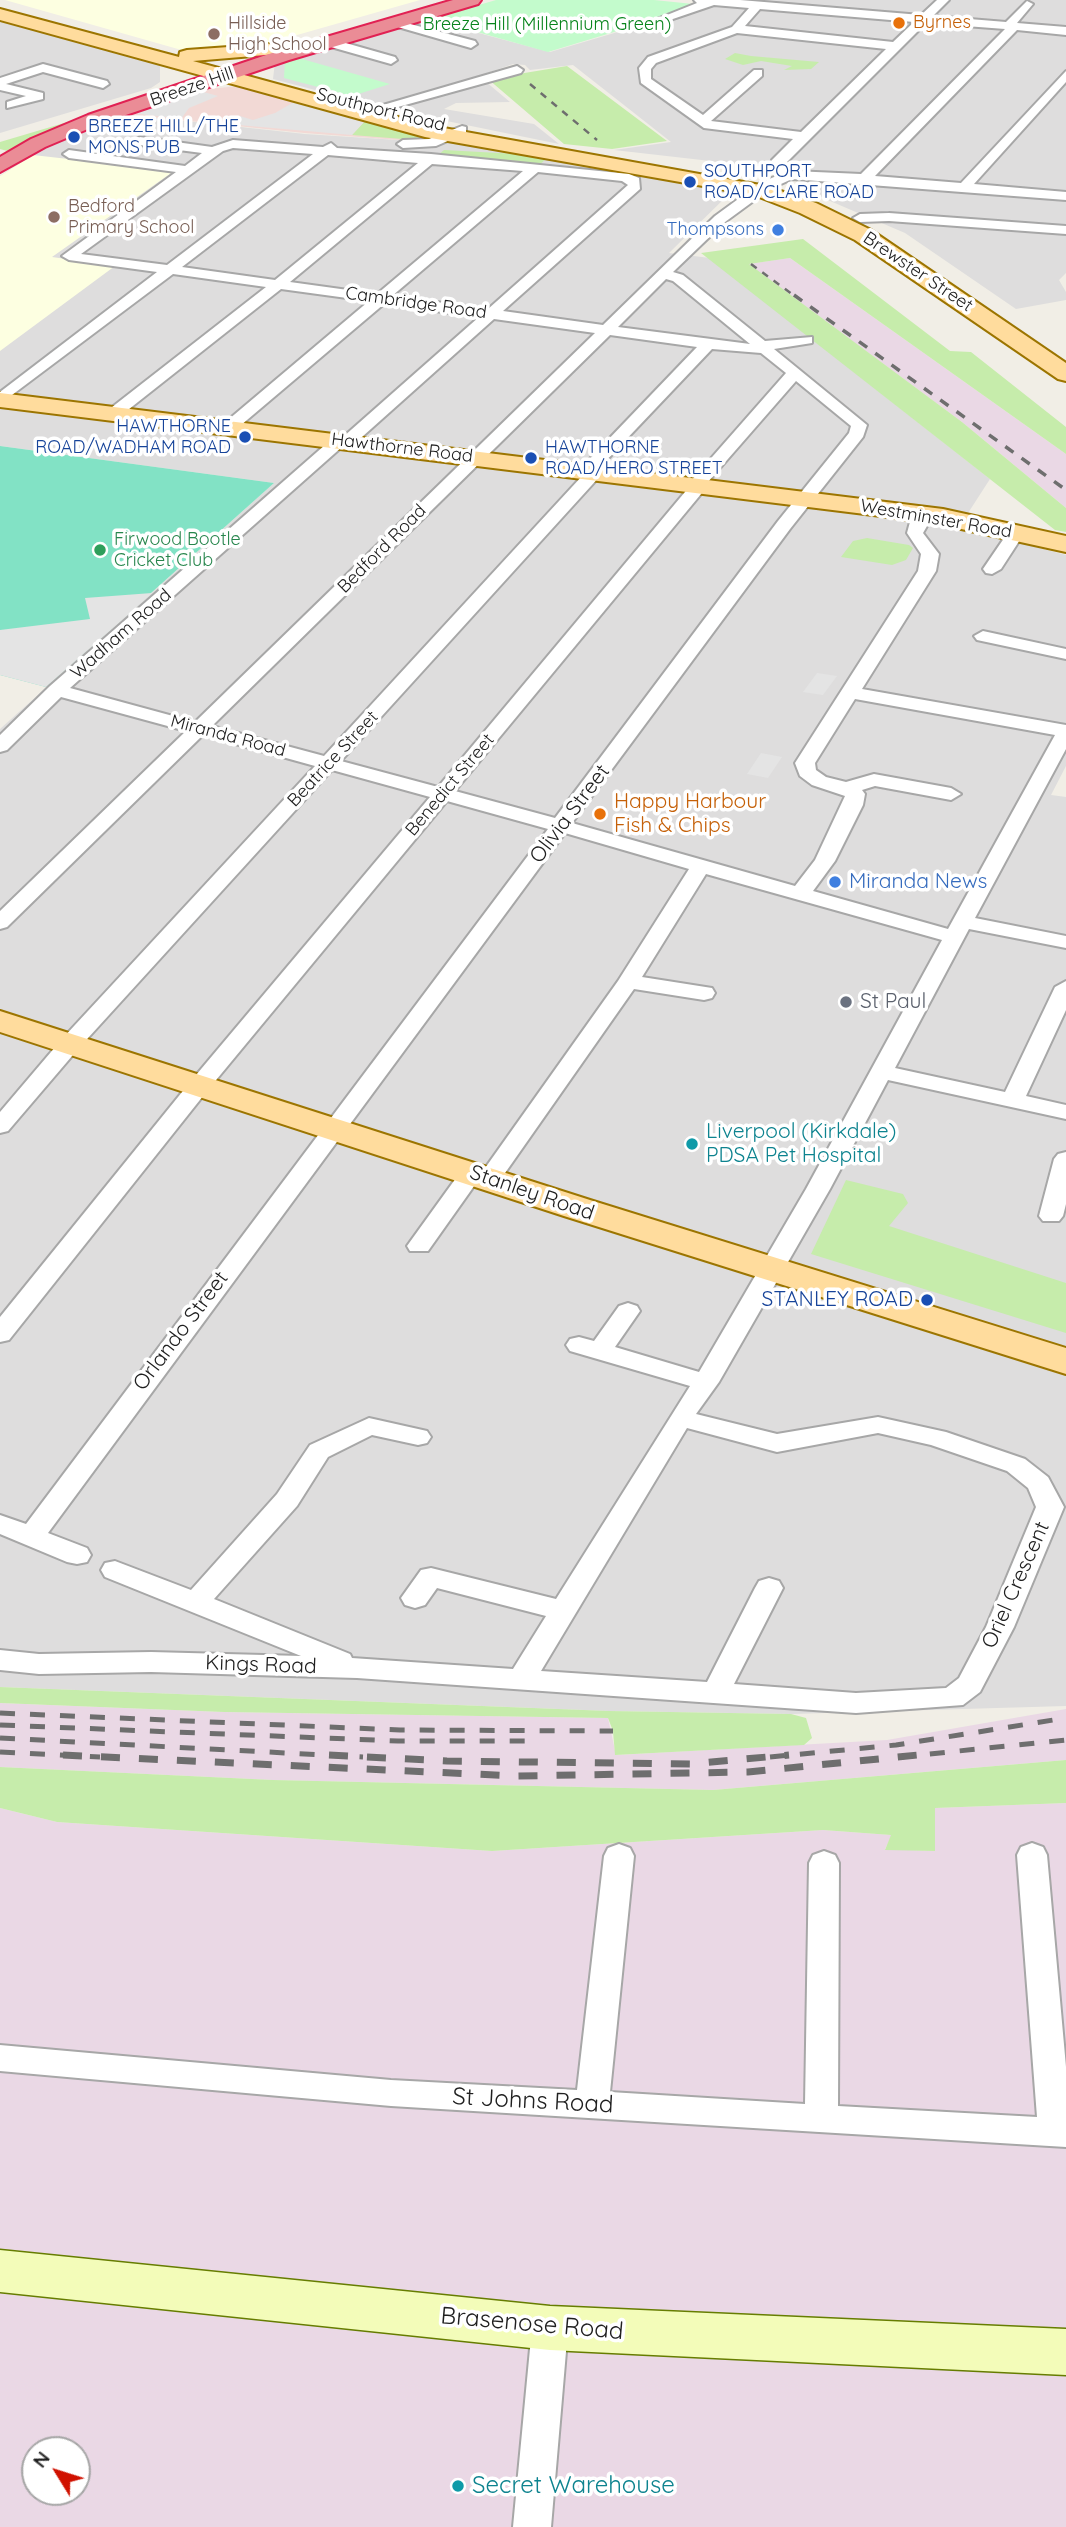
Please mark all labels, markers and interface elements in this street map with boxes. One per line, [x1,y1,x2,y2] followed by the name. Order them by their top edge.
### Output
[913,12,971,34] place label: Byrnes
[228,13,327,56] place label: Hillside High School
[423,14,671,36] park label: Breeze Hill (Millennium Green)
[891,15,907,31] marker: Byrnes
[206,26,222,42] marker: Hillside High School
[147,63,237,111] street label: Breeze Hill
[314,84,448,136] street label: Southport Road
[88,116,239,158] place label: BREEZE HILL/THE MONS PUB
[66,129,82,145] marker: BREEZE HILL/THE MONS PUB
[704,161,874,204] place label: SOUTHPORT ROAD/CLARE ROAD
[682,174,698,190] marker: SOUTHPORT ROAD/CLARE ROAD
[68,196,194,238] place label: Bedford Primary School
[46,209,62,225] marker: Bedford Primary School
[667,219,764,241] place label: Thompsons
[770,222,786,238] marker: Thompsons
[859,227,977,317] street label: Brewster Street
[344,282,488,324] street label: Cambridge Road
[35,416,231,458] place label: HAWTHORNE ROAD/WADHAM ROAD
[237,429,253,445] marker: HAWTHORNE ROAD/WADHAM ROAD
[330,429,474,467] street label: Hawthorne Road
[545,437,723,480] place label: HAWTHORNE ROAD/HERO STREET
[523,450,539,466] marker: HAWTHORNE ROAD/HERO STREET
[858,495,1014,543] street label: Westminster Road
[333,500,431,598] street label: Bedford Road
[114,529,241,572] place label: Firwood Bootle Cricket Club
[92,542,108,558] marker: Firwood Bootle Cricket Club
[66,584,176,684] street label: Wadham Road
[283,707,383,811] street label: Beatrice Street
[168,710,288,762] street label: Miranda Road
[401,730,499,840] street label: Benedict Street
[525,760,615,868] street label: Olivia Street
[614,789,766,839] place label: Happy Harbour Fish & Chips
[592,806,608,822] marker: Happy Harbour Fish & Chips
[849,869,987,895] place label: Miranda News
[827,874,843,890] marker: Miranda News
[860,989,926,1015] place label: St Paul
[838,994,854,1010] marker: St Paul
[706,1119,896,1169] place label: Liverpool (Kirkdale) PDSA Pet Hospital
[684,1136,700,1152] marker: Liverpool (Kirkdale) PDSA Pet Hospital
[466,1160,598,1226] street label: Stanley Road
[128,1267,234,1395] street label: Orlando Street
[762,1287,913,1313] place label: STANLEY ROAD
[919,1292,935,1308] marker: STANLEY ROAD
[977,1518,1055,1652] street label: Oriel Crescent
[205,1650,317,1680] street label: Kings Road
[452,2082,614,2120] street label: St Johns Road
[439,2302,625,2346] street label: Brasenose Road
[21,2436,91,2506] north arrow
[27,2446,55,2472] text: N
[472,2472,675,2500] place label: Secret Warehouse
[450,2478,466,2494] marker: Secret Warehouse

